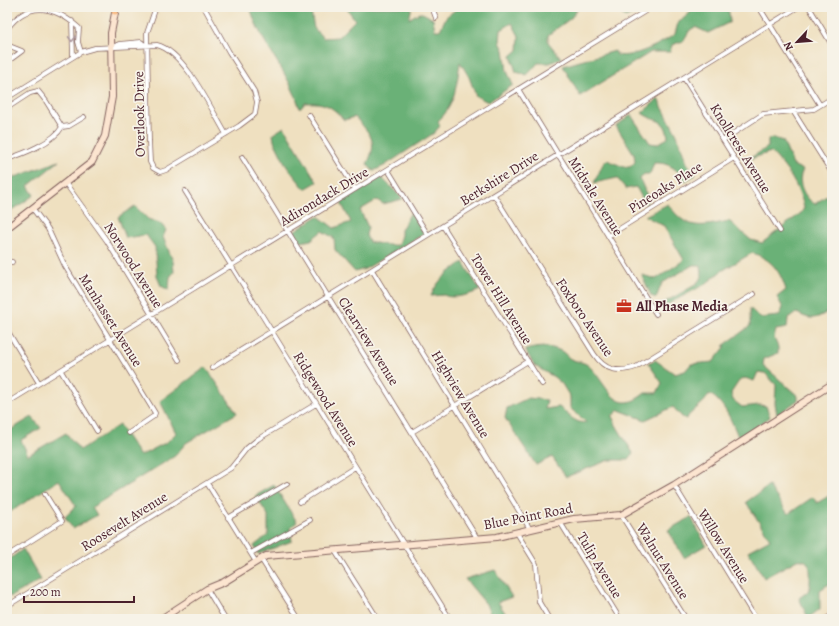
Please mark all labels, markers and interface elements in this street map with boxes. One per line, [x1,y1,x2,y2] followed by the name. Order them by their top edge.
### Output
[777,22,817,62] north arrow
[68,36,76,42] one-way arrow
[780,39,797,53] text: N
[129,71,150,157] street label: Overlook Drive
[705,100,776,197] street label: Knollcrest Avenue
[456,147,542,210] street label: Berkshire Drive
[564,153,627,239] street label: Midvale Avenue
[625,157,706,218] street label: Pineoaks Place
[275,162,372,231] street label: Adirondack Drive
[100,219,168,312] street label: Norwood Avenue
[466,250,537,348] street label: Tower Hill Avenue
[74,270,147,370] street label: Manhasset Avenue
[551,274,618,360] street label: Foxboro Avenue
[334,293,403,389] street label: Clearview Avenue
[615,297,633,315] office icon: All Phase Media
[635,297,728,316] place label: All Phase Media
[427,347,494,442] street label: Highview Avenue
[289,348,362,450] street label: Ridgewood Avenue
[77,487,171,556] street label: Roosevelt Avenue
[482,498,575,534] street label: Blue Point Road
[693,505,754,587] street label: Willow Avenue
[631,519,693,603] street label: Walnut Avenue
[572,529,627,602] street label: Tulip Avenue
[24,578,134,604] scale bar
[30,584,61,600] text: 200 m

